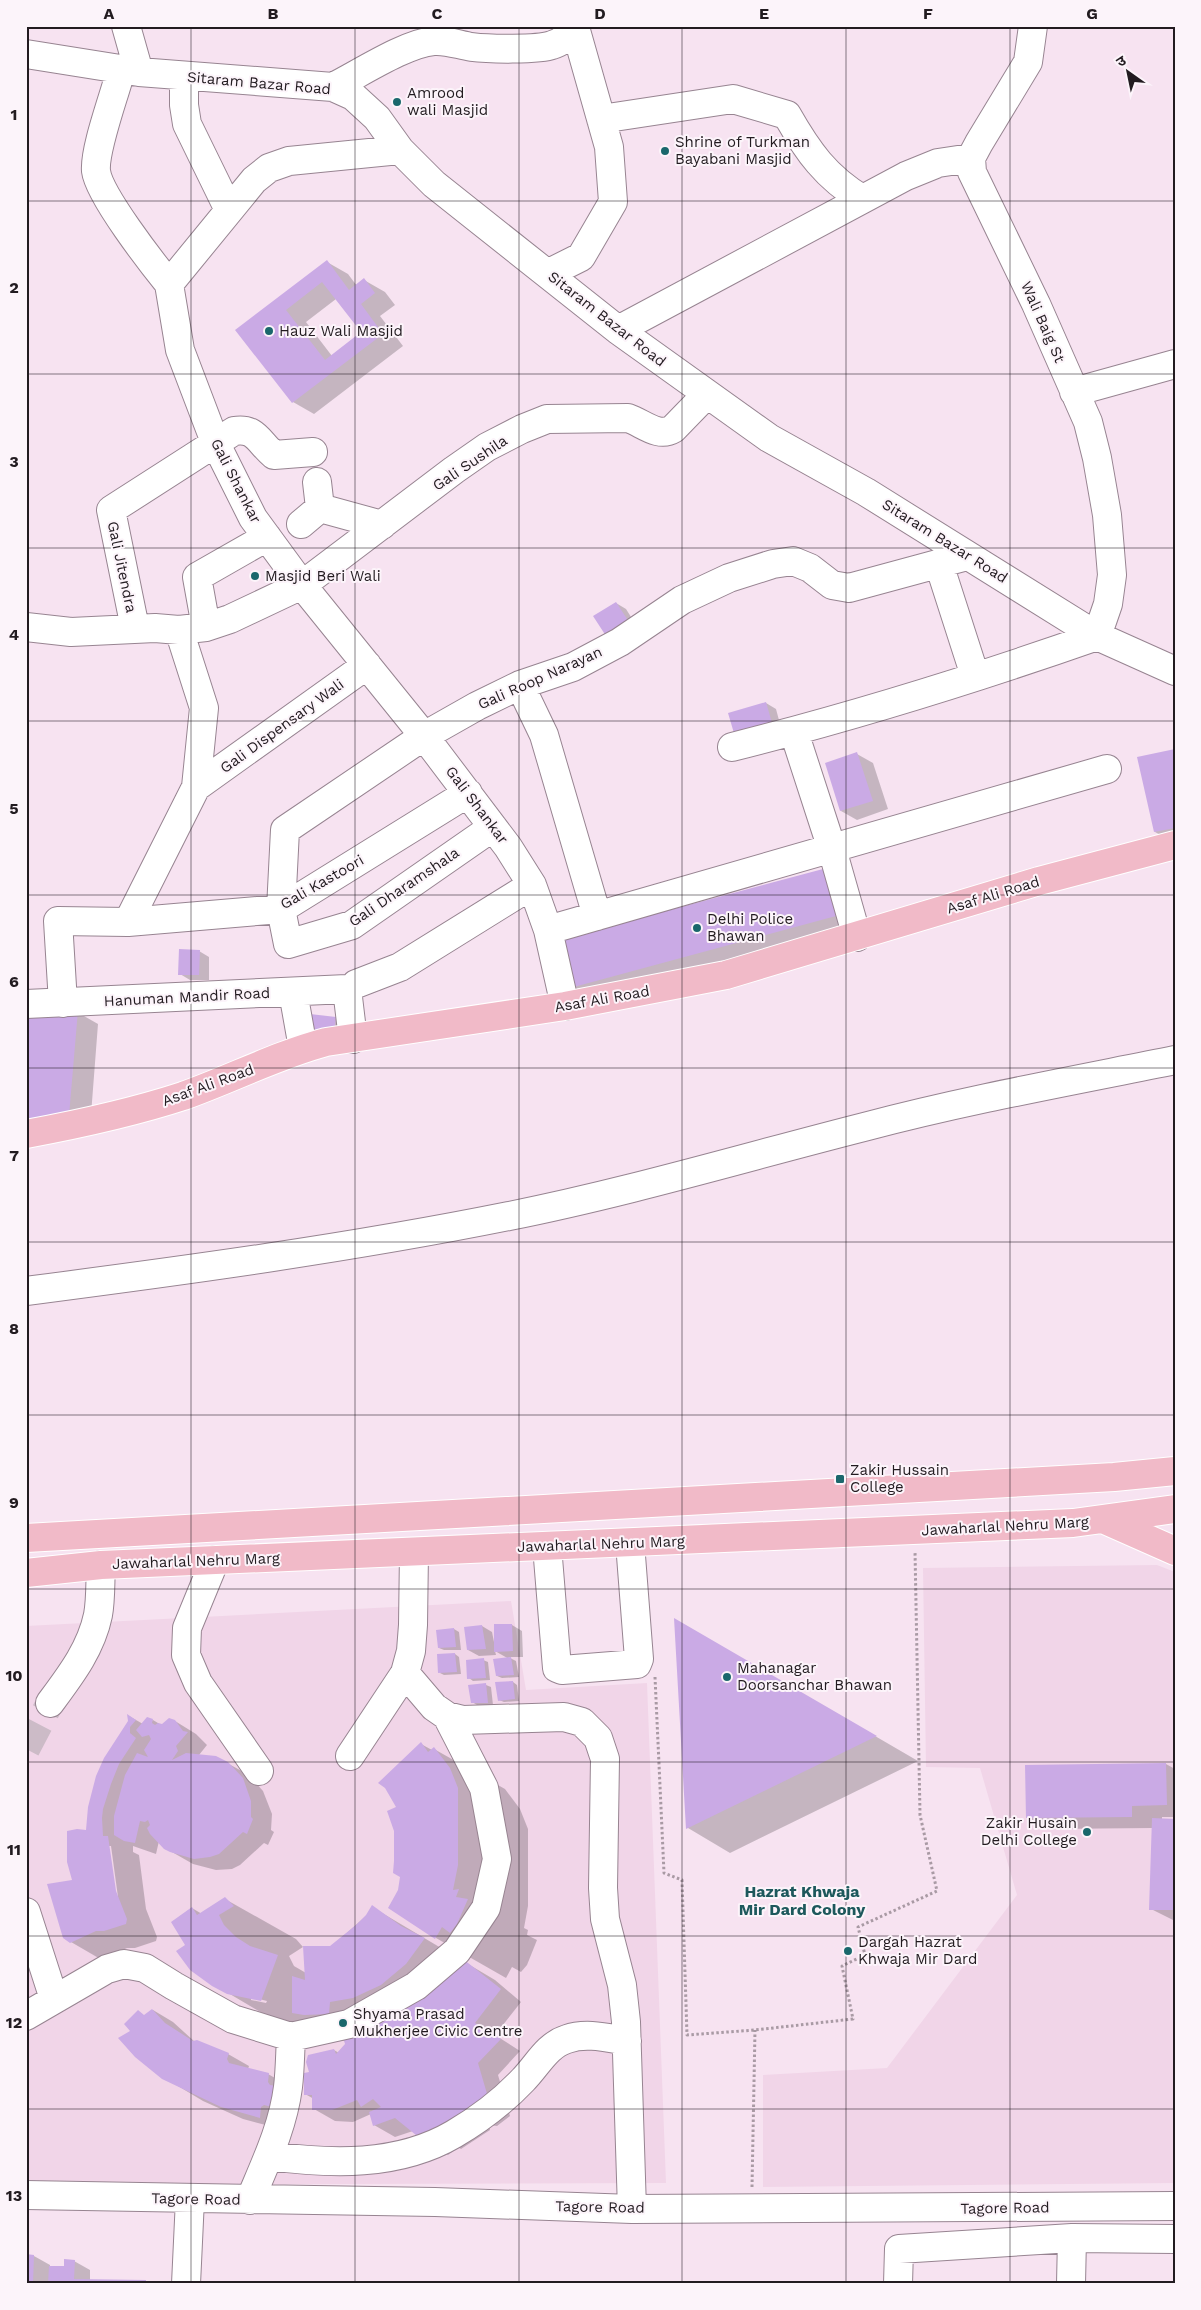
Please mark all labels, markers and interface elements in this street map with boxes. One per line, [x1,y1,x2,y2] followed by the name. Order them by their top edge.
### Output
[104,4,115,23] text: A
[268,4,279,23] text: B
[432,4,443,23] text: C
[594,4,606,23] text: D
[759,4,769,23] text: E
[923,4,933,23] text: F
[1086,4,1098,23] text: G
[1104,48,1154,98] north arrow
[1113,52,1129,70] text: उ
[186,68,332,98] street label: Sitaram Bazar Road
[407,84,488,119] place label: Amrood wali Masjid
[391,96,403,108] marker: Amrood wali Masjid
[11,105,17,124] text: 1
[675,133,810,168] place label: Shrine of Turkman Bayabani Masjid
[659,145,671,157] marker: Shrine of Turkman Bayabani Masjid
[545,267,669,371] street label: Sitaram Bazar Road
[9,278,19,297] text: 2
[1017,278,1069,366] street label: Wali Baig St
[279,322,403,340] place label: Hauz Wali Masjid
[263,325,275,337] marker: Hauz Wali Masjid
[429,431,511,495] street label: Gali Sushila
[207,436,265,526] street label: Gali Shankar
[9,452,19,471] text: 3
[879,495,1011,587] street label: Sitaram Bazar Road
[104,520,141,615] street label: Gali Jitendra
[265,567,381,585] place label: Masjid Beri Wali
[249,570,261,582] marker: Masjid Beri Wali
[9,625,19,644] text: 4
[475,643,605,713] street label: Gali Roop Narayan
[217,675,347,777] street label: Gali Dispensary Wali
[442,763,512,847] street label: Gali Shankar
[9,799,19,818] text: 5
[345,843,463,931] street label: Gali Dharamshala
[277,851,367,913] street label: Gali Kastoori
[944,872,1042,918] street label: Asaf Ali Road
[707,910,793,945] place label: Delhi Police Bhawan
[691,922,703,934] marker: Delhi Police Bhawan
[9,972,19,991] text: 6
[553,982,651,1016] street label: Asaf Ali Road
[103,984,271,1010] street label: Hanuman Mandir Road
[160,1060,256,1110] street label: Asaf Ali Road
[9,1146,19,1165] text: 7
[9,1319,19,1338] text: 8
[850,1461,949,1496] place label: Zakir Hussain College
[834,1473,846,1485] marker: Zakir Hussain College
[9,1493,19,1512] text: 9
[921,1513,1089,1539] street label: Jawaharlal Nehru Marg
[517,1532,685,1556] street label: Jawaharlal Nehru Marg
[112,1549,280,1573] street label: Jawaharlal Nehru Marg
[737,1659,892,1694] place label: Mahanagar Doorsanchar Bhawan
[5,1666,23,1685] text: 10
[721,1671,733,1683] marker: Mahanagar Doorsanchar Bhawan
[981,1814,1077,1849] place label: Zakir Husain Delhi College
[1081,1826,1093,1838] marker: Zakir Husain Delhi College
[7,1840,21,1859] text: 11
[739,1882,866,1919] district label: Hazrat Khwaja Mir Dard Colony
[858,1933,977,1968] place label: Dargah Hazrat Khwaja Mir Dard
[842,1945,854,1957] marker: Dargah Hazrat Khwaja Mir Dard
[353,2005,522,2040] place label: Shyama Prasad Mukherjee Civic Centre
[6,2013,22,2032] text: 12
[337,2017,349,2029] marker: Shyama Prasad Mukherjee Civic Centre
[6,2186,22,2205] text: 13
[151,2189,241,2209] street label: Tagore Road
[555,2197,645,2217] street label: Tagore Road
[960,2198,1050,2218] street label: Tagore Road

